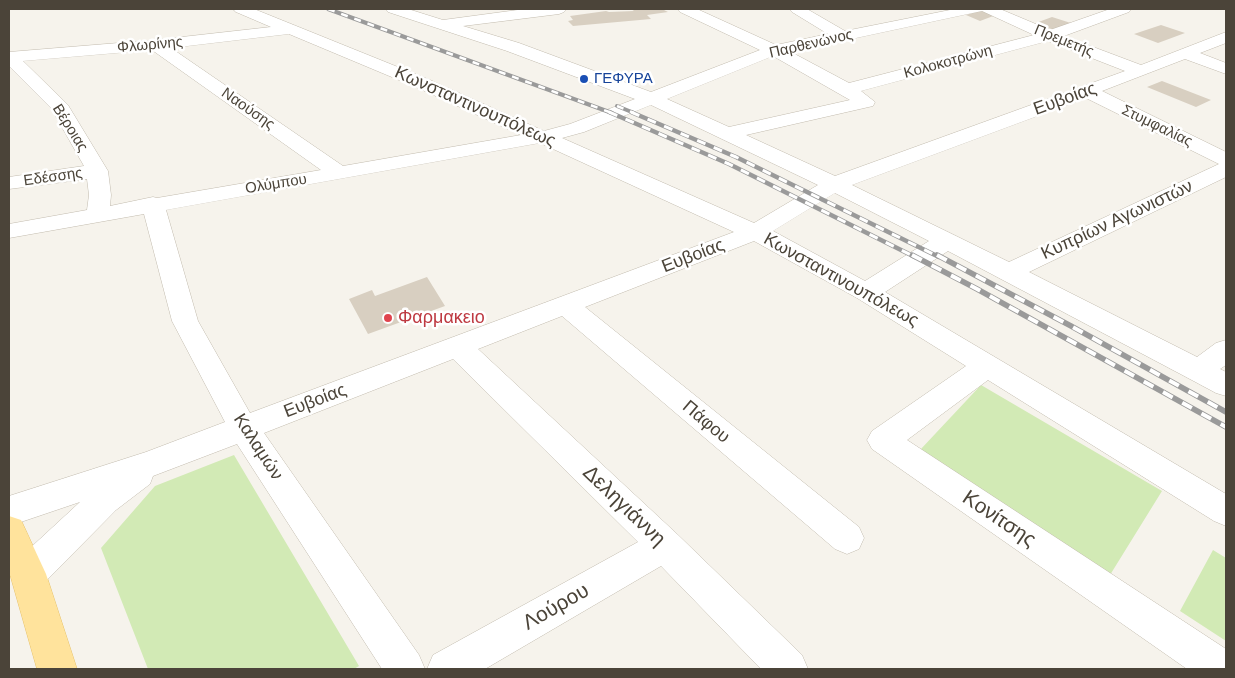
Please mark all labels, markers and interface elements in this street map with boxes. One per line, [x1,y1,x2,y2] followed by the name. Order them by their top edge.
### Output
[1031,21,1097,61] street label: Πρεμετής
[767,26,855,62] street label: Παρθενώνος
[116,33,184,57] street label: Φλωρίνης
[902,42,994,82] street label: Κολοκοτρώνη
[391,62,559,152] street label: Κωνσταντινουπόλεως
[594,70,653,88] place label: ΓΕΦΥΡΑ
[578,73,590,85] marker: ΓΕΦΥΡΑ
[1031,78,1099,120] street label: Ευβοίας
[218,84,278,134] street label: Ναούσης
[48,101,92,155] street label: Βέροιας
[1119,101,1195,151] street label: Στυμφαλίας
[22,164,84,190] street label: Εδέσσης
[244,170,308,198] street label: Ολύμπου
[1038,175,1196,265] street label: Κυπρίων Αγωνιστών
[760,228,922,332] street label: Κωνσταντινουπόλεως
[659,234,727,278] street label: Ευβοίας
[398,307,485,329] place label: Φαρμακειο
[382,312,394,324] marker: Φαρμακειο
[281,379,349,423] street label: Ευβοίας
[678,396,734,448] street label: Πάφου
[229,410,287,484] street label: Καλαμών
[577,460,671,552] street label: Δεληγιάννη
[957,485,1041,553] street label: Κονίτσης
[518,578,594,636] street label: Λούρου

